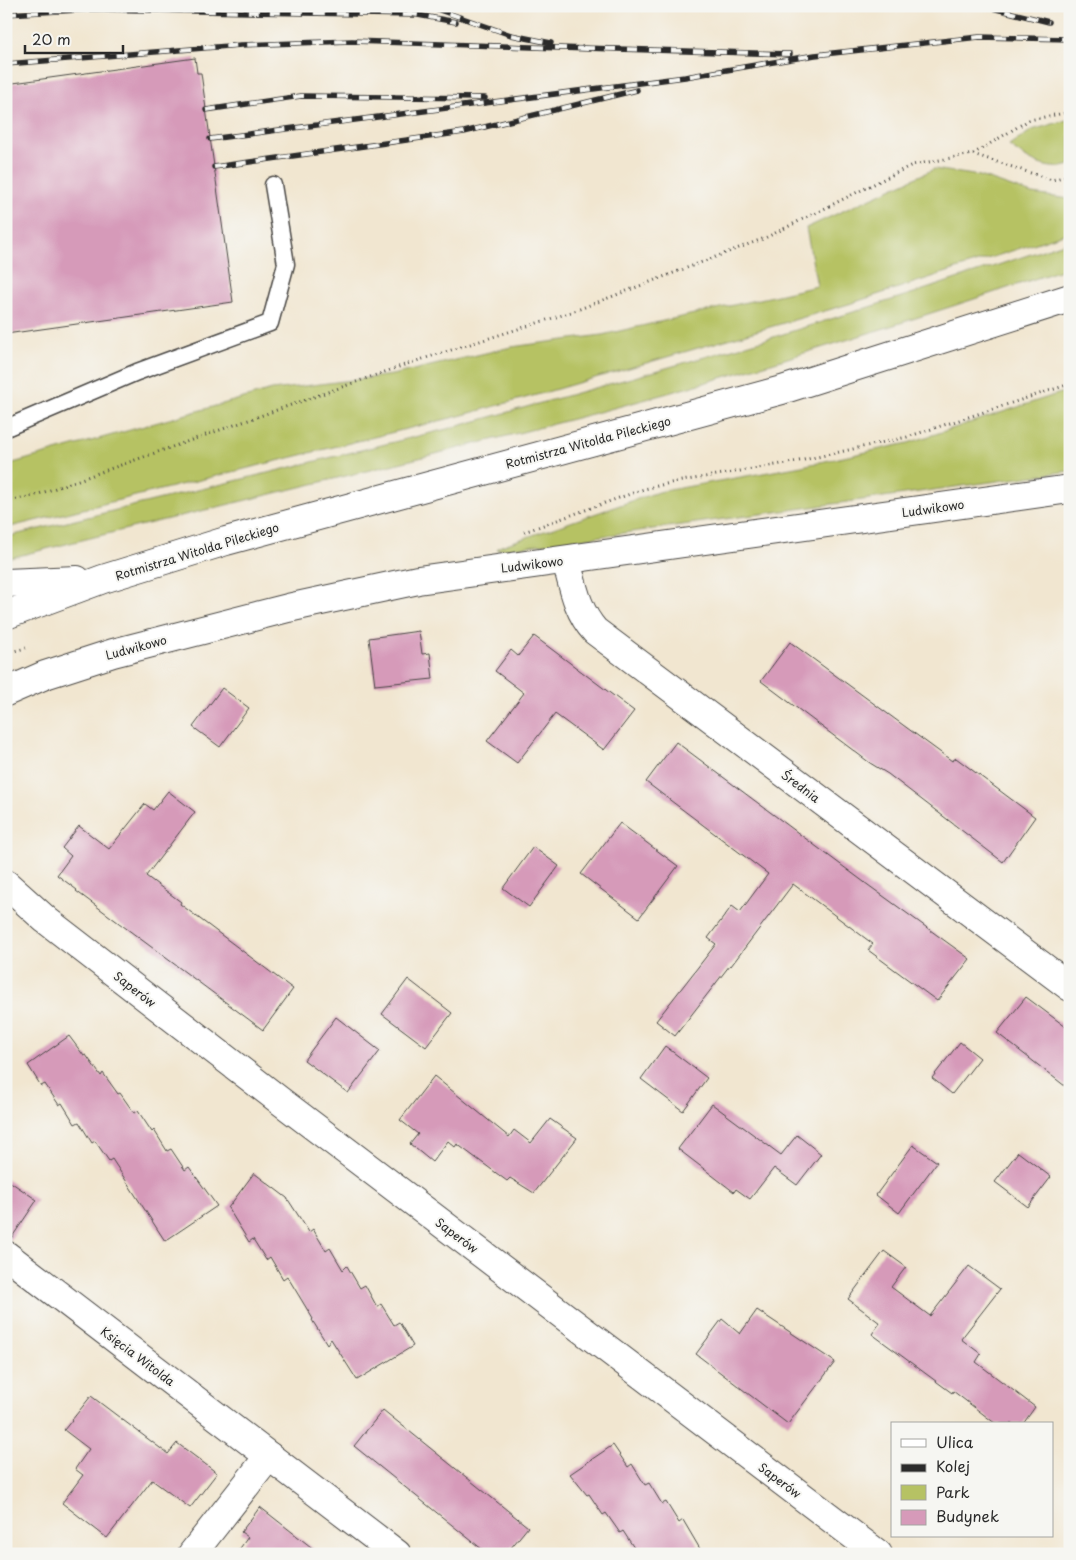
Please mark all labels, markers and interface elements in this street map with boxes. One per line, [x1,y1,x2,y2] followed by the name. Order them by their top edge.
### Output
[25,22,122,54] scale bar
[32,27,71,50] text: 20 m
[503,411,673,473] street label: Rotmistrza Witolda Pileckiego
[901,495,966,521] street label: Ludwikowo
[113,517,281,584] street label: Rotmistrza Witolda Pileckiego
[500,551,564,577] street label: Ludwikowo
[103,630,169,664] street label: Ludwikowo
[778,765,825,807] street label: Średnia
[110,967,160,1012] street label: Saperów
[432,1213,483,1257] street label: Saperów
[97,1322,179,1390] street label: Księcia Witolda
[891,1422,1054,1538] legend
[936,1430,974,1453] text: Ulica
[936,1454,970,1477] text: Kolej
[755,1458,806,1502] street label: Saperów
[936,1480,970,1503] text: Park
[936,1504,999,1527] text: Budynek

